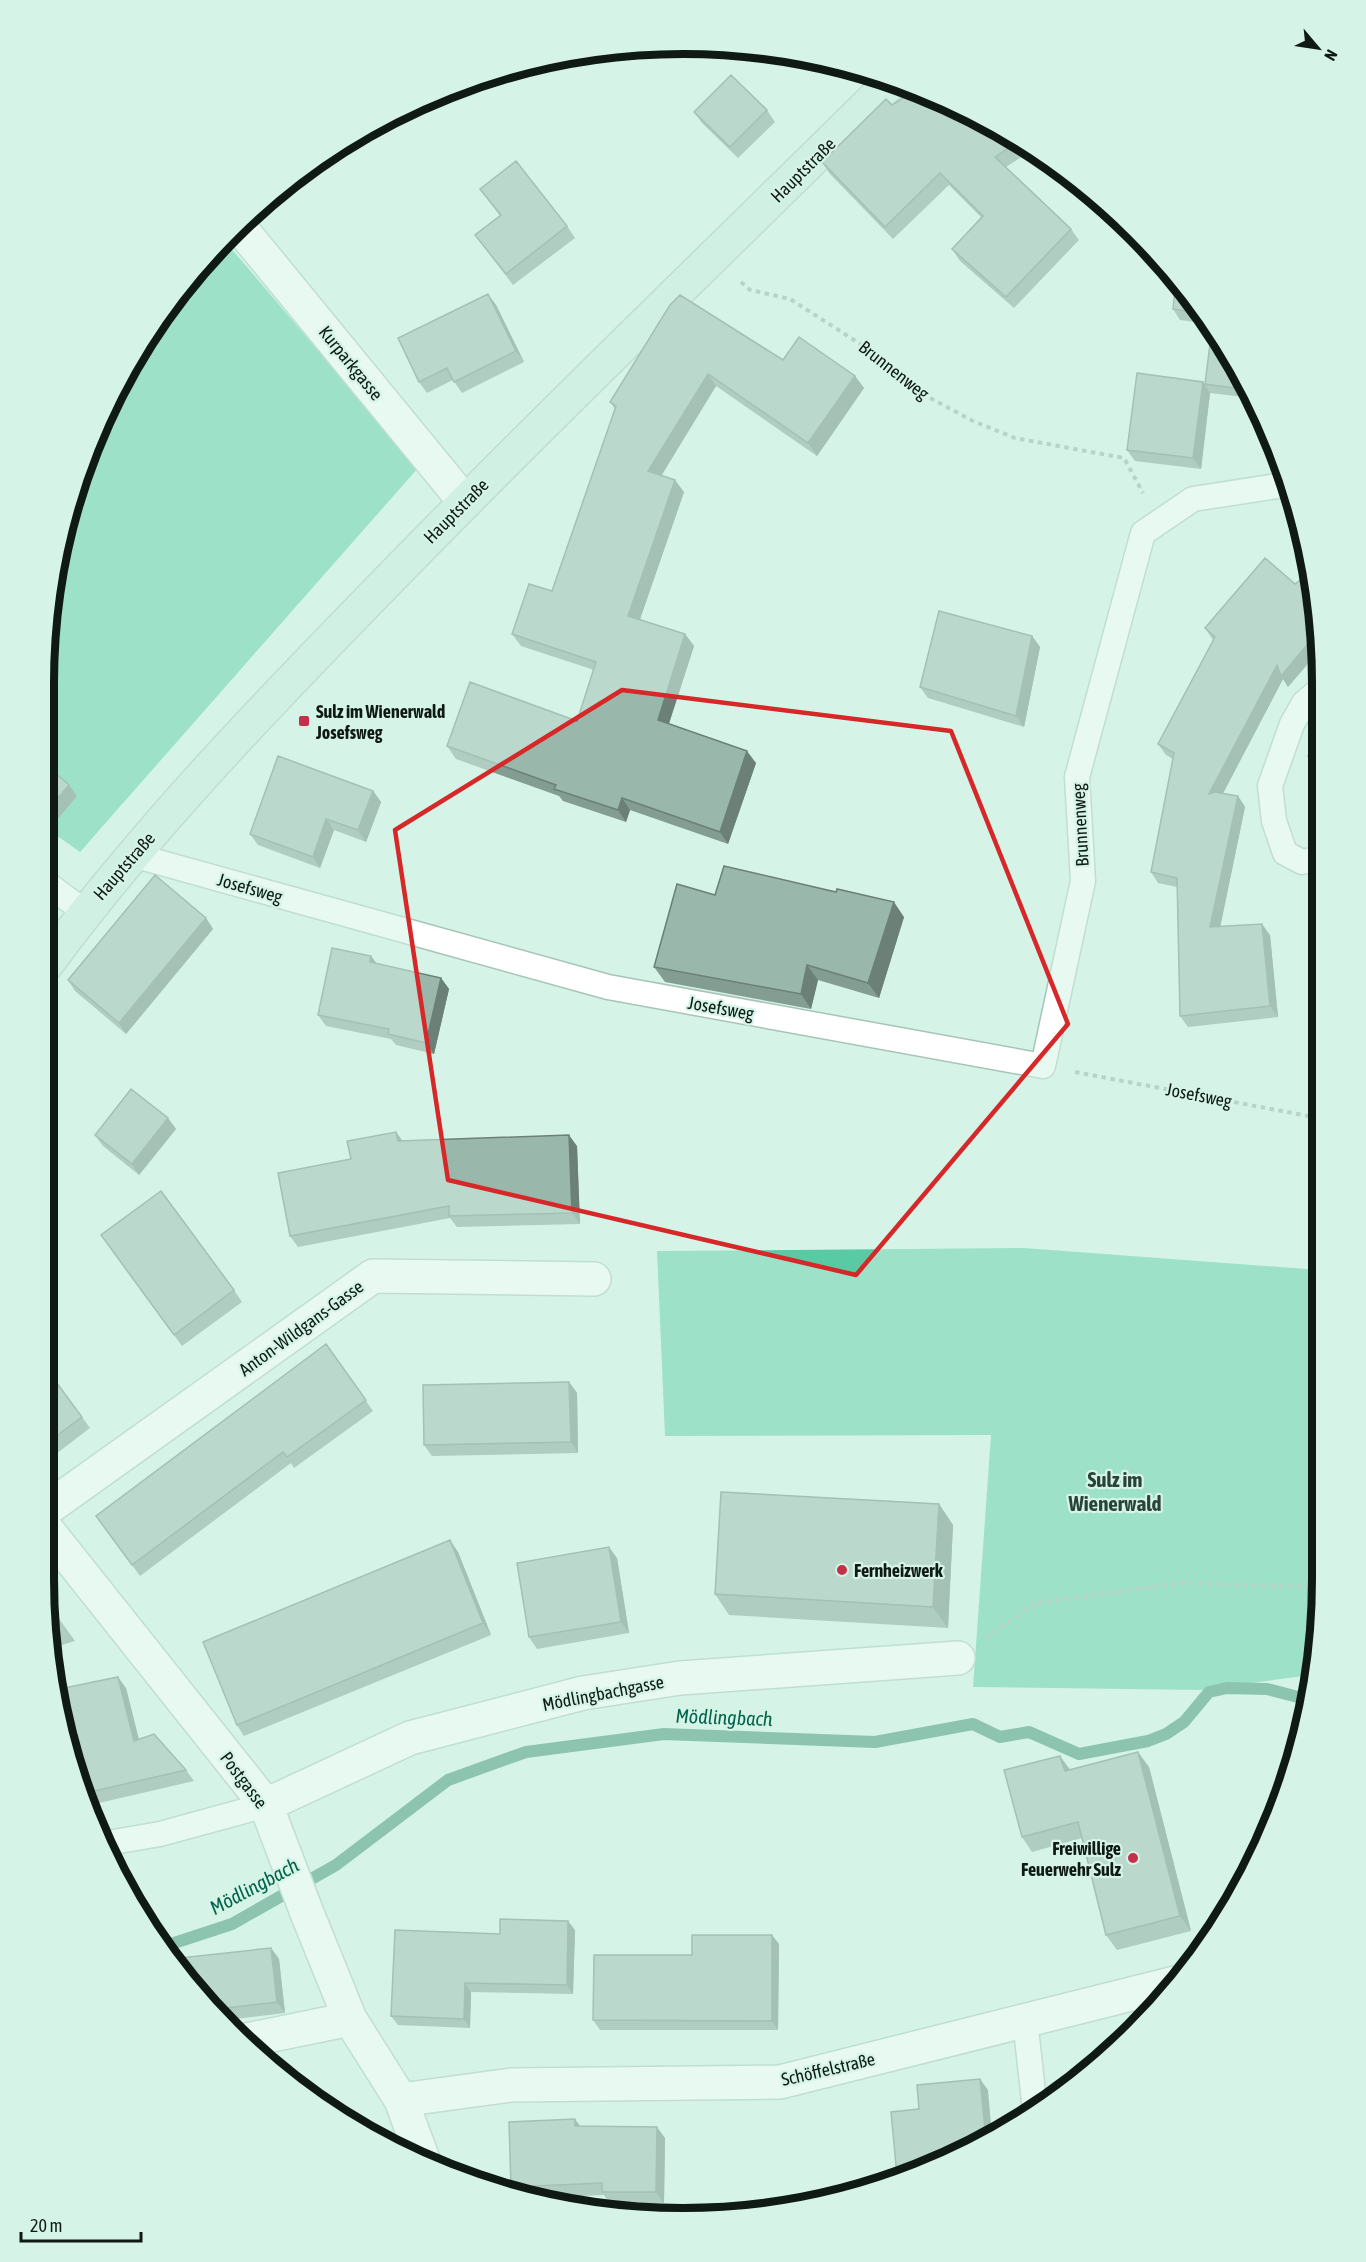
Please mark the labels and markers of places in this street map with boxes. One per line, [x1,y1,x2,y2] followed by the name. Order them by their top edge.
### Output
[315,701,445,743] place label: Sulz im Wienerwald Josefsweg
[297,714,311,728] marker: Sulz im Wienerwald Josefsweg
[854,1560,944,1581] place label: Fernheizwerk
[835,1563,849,1577] marker: Fernheizwerk
[1021,1838,1122,1880] place label: Freiwillige Feuerwehr Sulz
[1126,1851,1140,1865] marker: Freiwillige Feuerwehr Sulz

